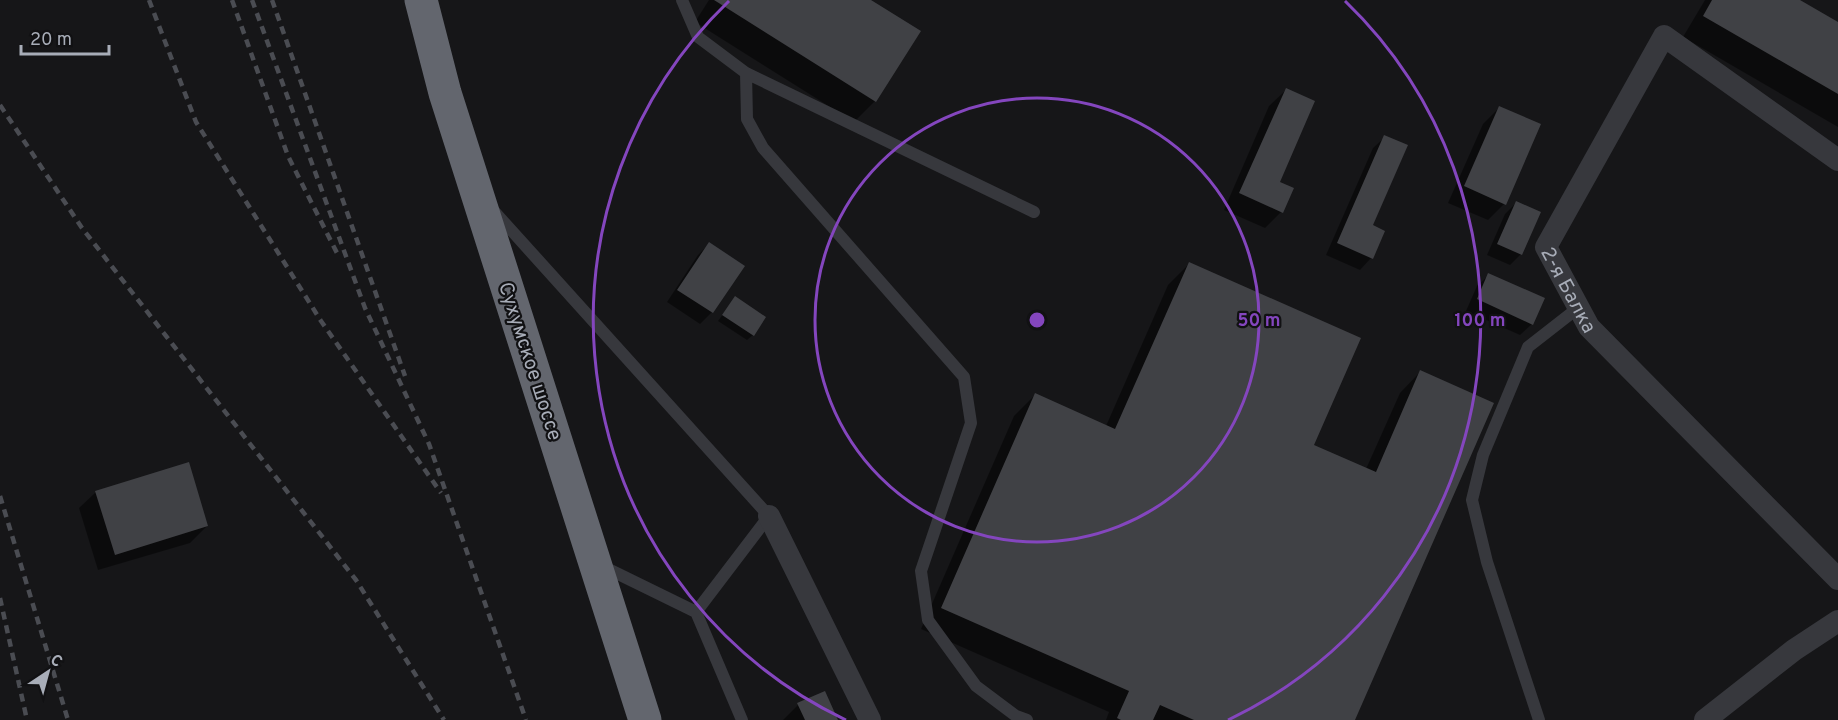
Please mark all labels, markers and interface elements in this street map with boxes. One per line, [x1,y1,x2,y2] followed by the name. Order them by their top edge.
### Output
[21,18,110,56] scale bar
[30,29,72,52] text: 20 m
[1533,243,1601,338] street label: 2-я Балка
[491,279,567,444] street label: Сухумское шоссе
[1027,310,1047,330] centre of rings
[1237,310,1281,333] text: 50 m
[1454,310,1506,333] text: 100 m
[18,642,78,702] north arrow
[46,650,66,673] text: С

